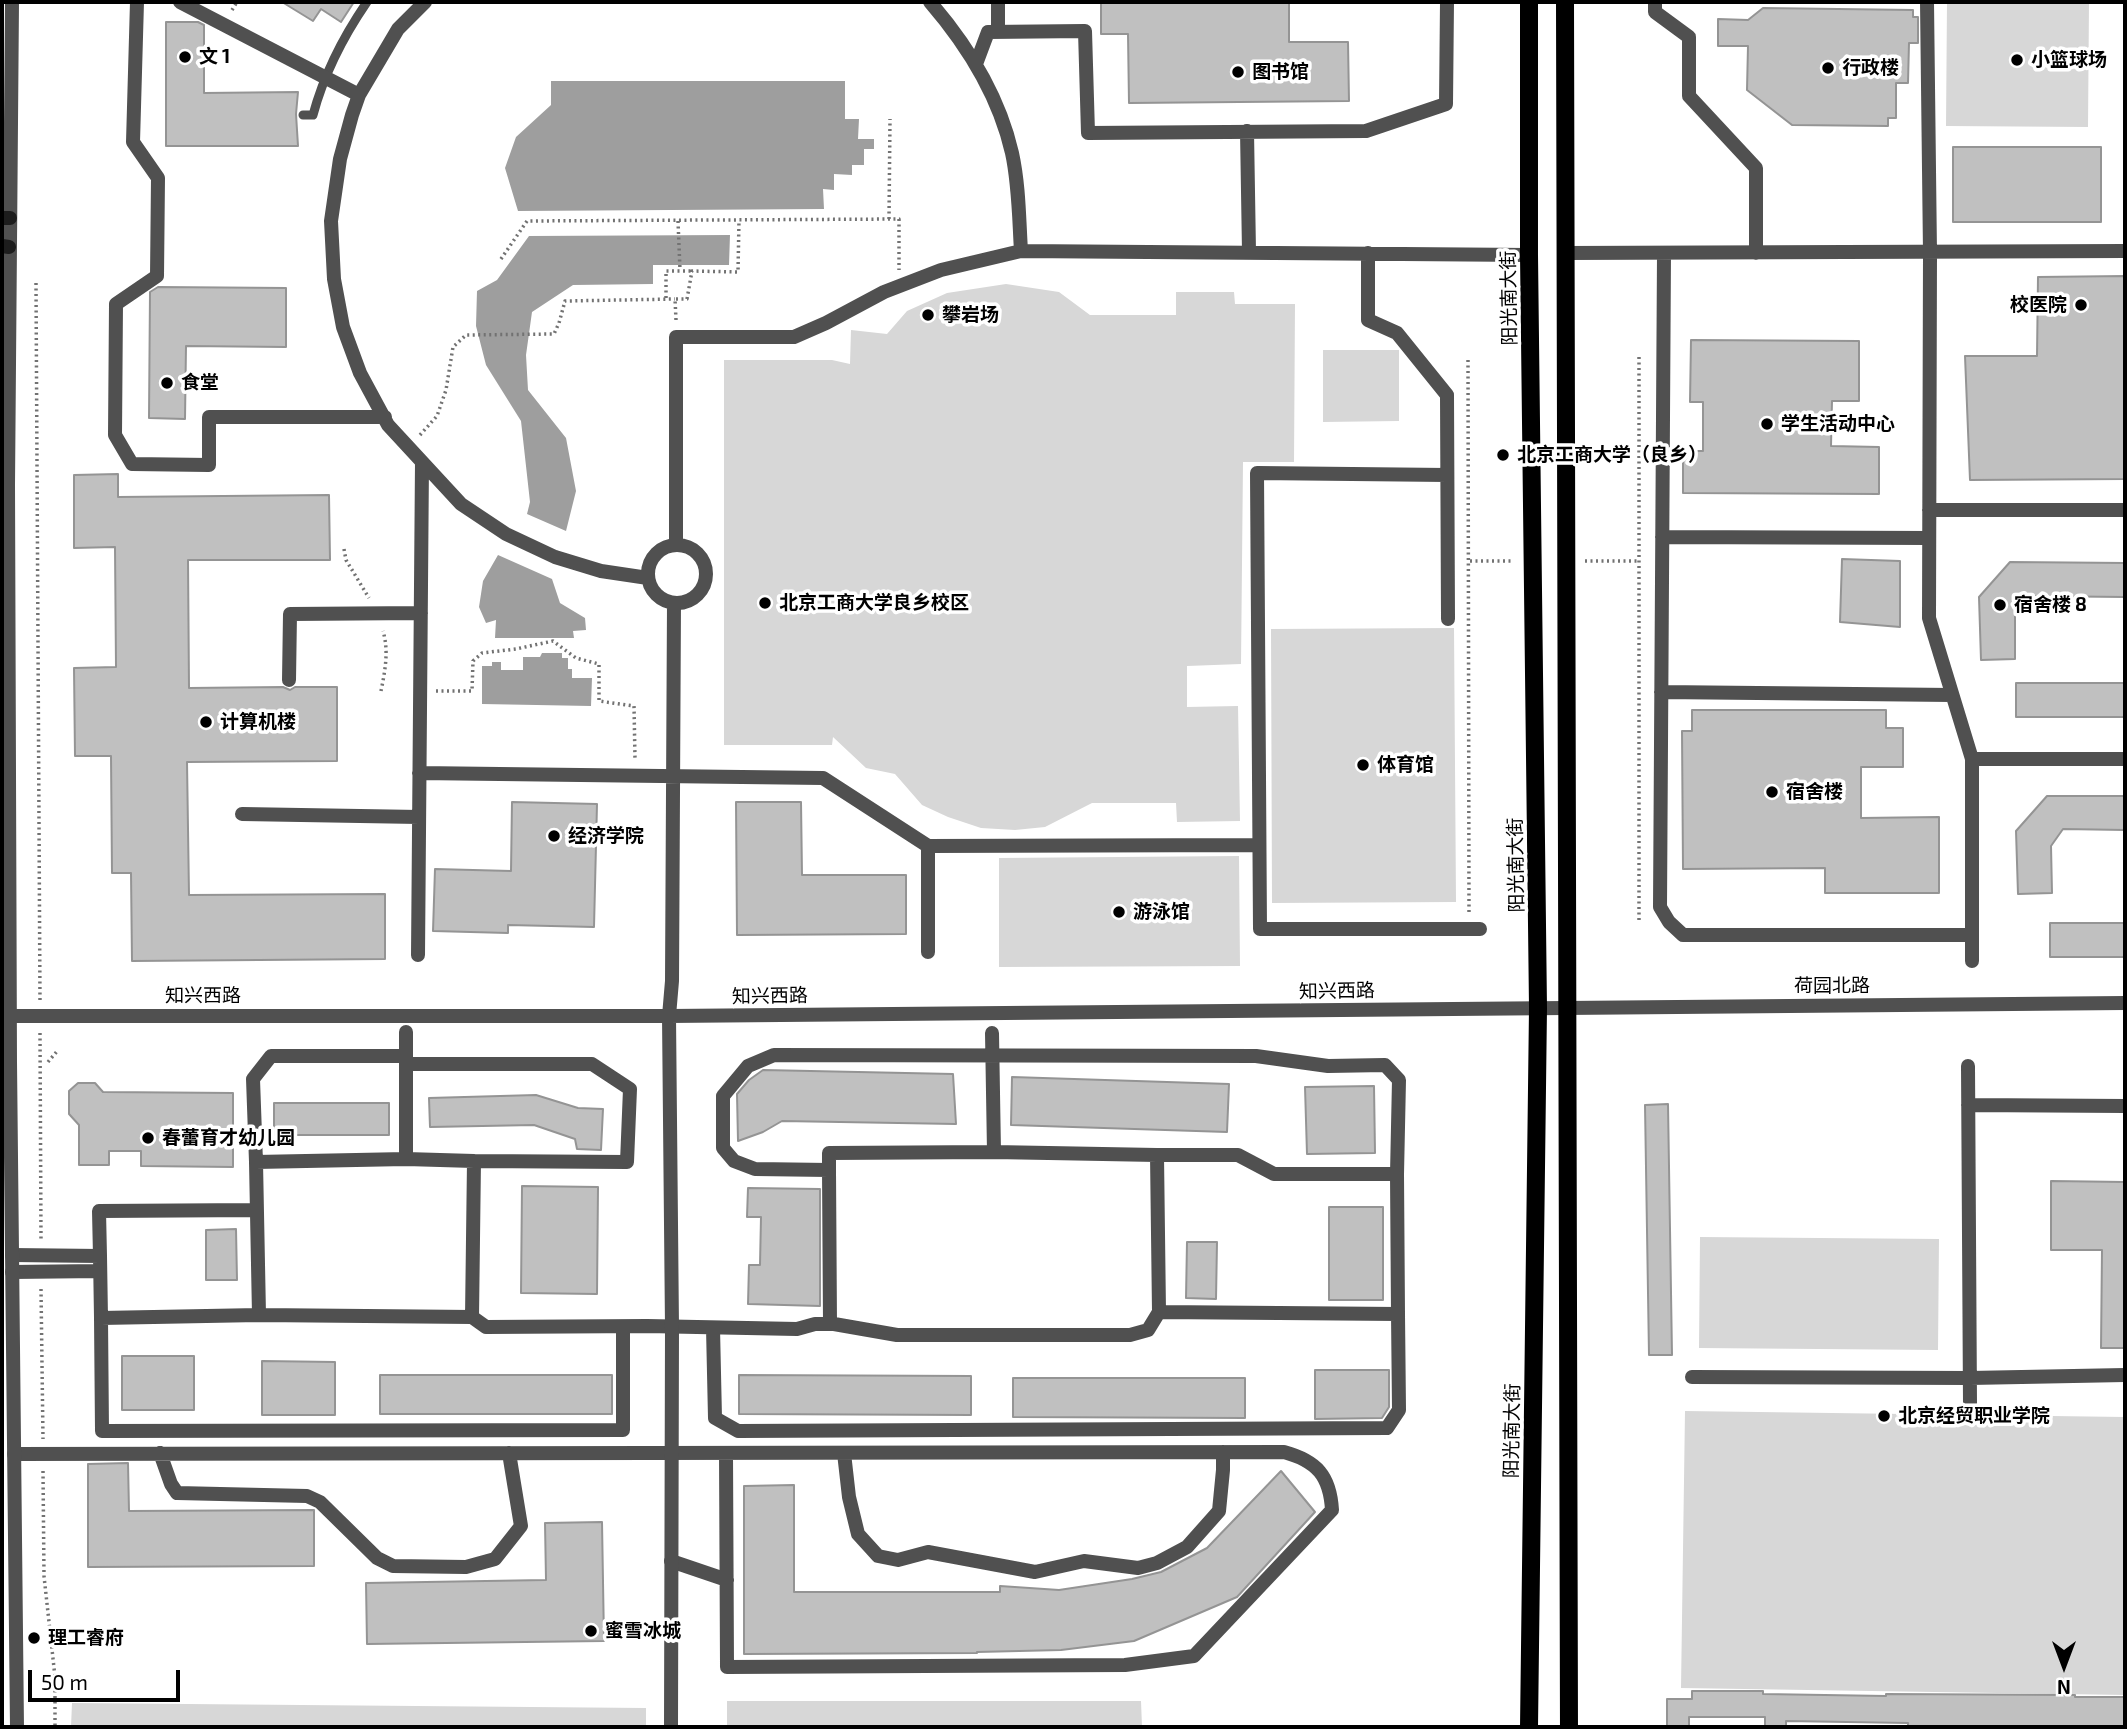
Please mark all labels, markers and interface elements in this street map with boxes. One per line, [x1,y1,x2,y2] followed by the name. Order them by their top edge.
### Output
[199,46,230,68] place label: 文 1
[177,49,193,65] marker: 文 1
[2031,49,2107,71] place label: 小篮球场
[2009,52,2025,68] marker: 小篮球场
[1842,57,1899,79] place label: 行政楼
[1820,60,1836,76] marker: 行政楼
[1252,61,1309,83] place label: 图书馆
[1230,64,1246,80] marker: 图书馆
[1497,250,1521,346] street label: 阳光南大街
[2010,294,2067,316] place label: 校医院
[2073,297,2089,313] marker: 校医院
[942,304,999,326] place label: 攀岩场
[920,307,936,323] marker: 攀岩场
[181,372,219,394] place label: 食堂
[159,375,175,391] marker: 食堂
[1781,413,1895,435] place label: 学生活动中心
[1759,416,1775,432] marker: 学生活动中心
[1517,444,1707,466] place label: 北京工商大学（良乡）
[1495,447,1511,463] marker: 北京工商大学（良乡）
[779,592,969,614] place label: 北京工商大学良乡校区
[2014,594,2087,616] place label: 宿舍楼 8
[757,595,773,611] marker: 北京工商大学良乡校区
[1992,597,2008,613] marker: 宿舍楼 8
[220,711,296,733] place label: 计算机楼
[198,714,214,730] marker: 计算机楼
[1377,754,1434,776] place label: 体育馆
[1355,757,1371,773] marker: 体育馆
[1786,781,1843,803] place label: 宿舍楼
[1764,784,1780,800] marker: 宿舍楼
[1504,817,1528,913] street label: 阳光南大街
[568,825,644,847] place label: 经济学院
[546,828,562,844] marker: 经济学院
[1133,901,1190,923] place label: 游泳馆
[1111,904,1127,920] marker: 游泳馆
[1794,975,1870,997] street label: 荷园北路
[1299,979,1375,1003] street label: 知兴西路
[732,984,808,1008] street label: 知兴西路
[165,985,241,1007] street label: 知兴西路
[162,1127,295,1149] place label: 春蕾育才幼儿园
[140,1130,156,1146] marker: 春蕾育才幼儿园
[1500,1383,1524,1479] street label: 阳光南大街
[1898,1405,2050,1427] place label: 北京经贸职业学院
[1876,1408,1892,1424] marker: 北京经贸职业学院
[605,1620,681,1642] place label: 蜜雪冰城
[583,1623,599,1639] marker: 蜜雪冰城
[48,1627,124,1649] place label: 理工睿府
[26,1630,42,1646] marker: 理工睿府
[2029,1631,2099,1701] north arrow
[32,1656,184,1700] scale bar
[41,1669,88,1694] text: 50 m
[2057,1676,2071,1699] text: N

